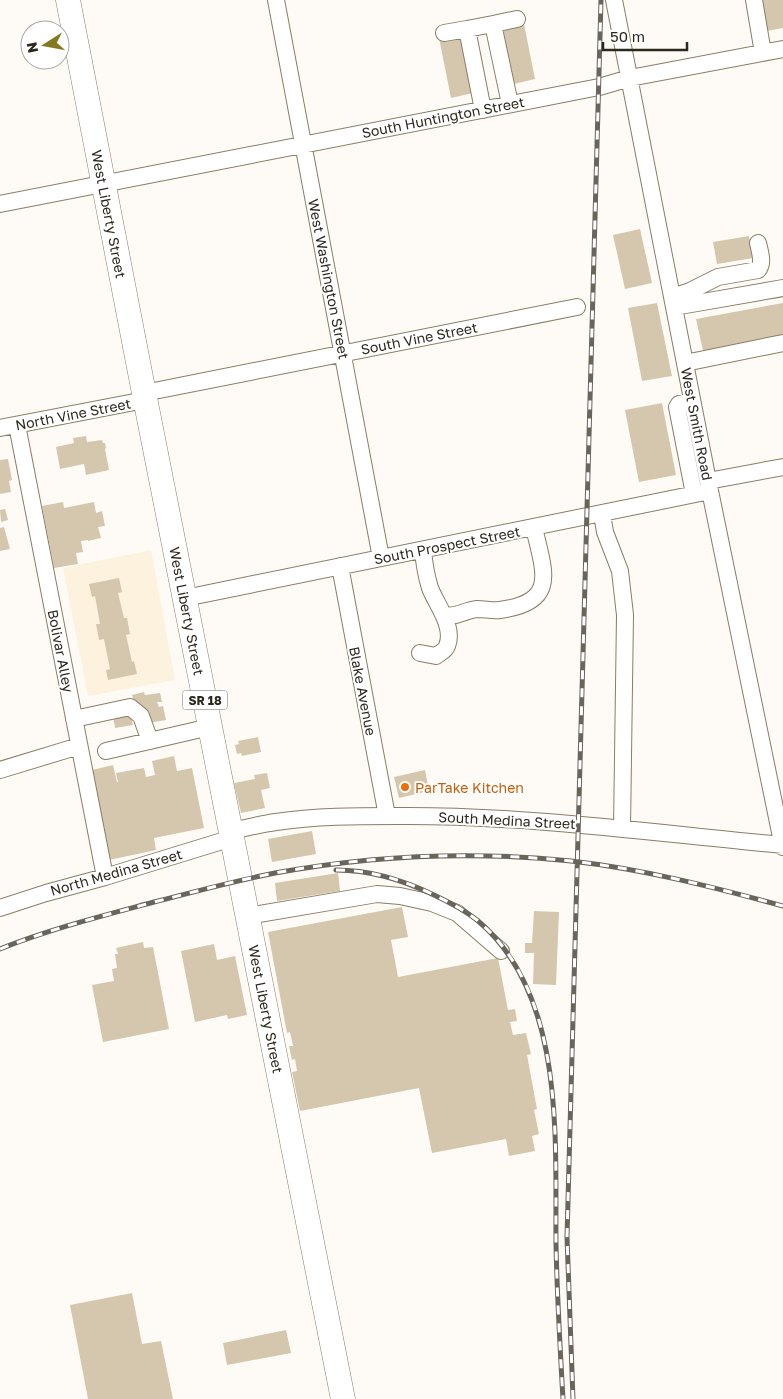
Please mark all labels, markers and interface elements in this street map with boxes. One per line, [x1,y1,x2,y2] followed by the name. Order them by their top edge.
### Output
[20,20,70,70] north arrow
[603,20,687,52] scale bar
[610,27,645,45] text: 50 m
[22,41,41,54] text: N
[360,93,526,141] street label: South Huntington Street
[88,148,130,280] street label: West Liberty Street
[305,197,353,361] street label: West Washington Street
[359,318,479,358] street label: South Vine Street
[678,366,716,482] street label: West Smith Road
[14,394,132,434] street label: North Vine Street
[372,522,522,568] street label: South Prospect Street
[166,545,208,677] street label: West Liberty Street
[45,608,77,694] street label: Bolivar Alley
[346,645,380,737] street label: Blake Avenue
[182,690,228,710] road number: SR 18
[415,779,524,796] place label: ParTake Kitchen
[399,781,411,793] marker: ParTake Kitchen
[438,808,576,832] street label: South Medina Street
[48,845,184,899] street label: North Medina Street
[245,943,287,1075] street label: West Liberty Street

